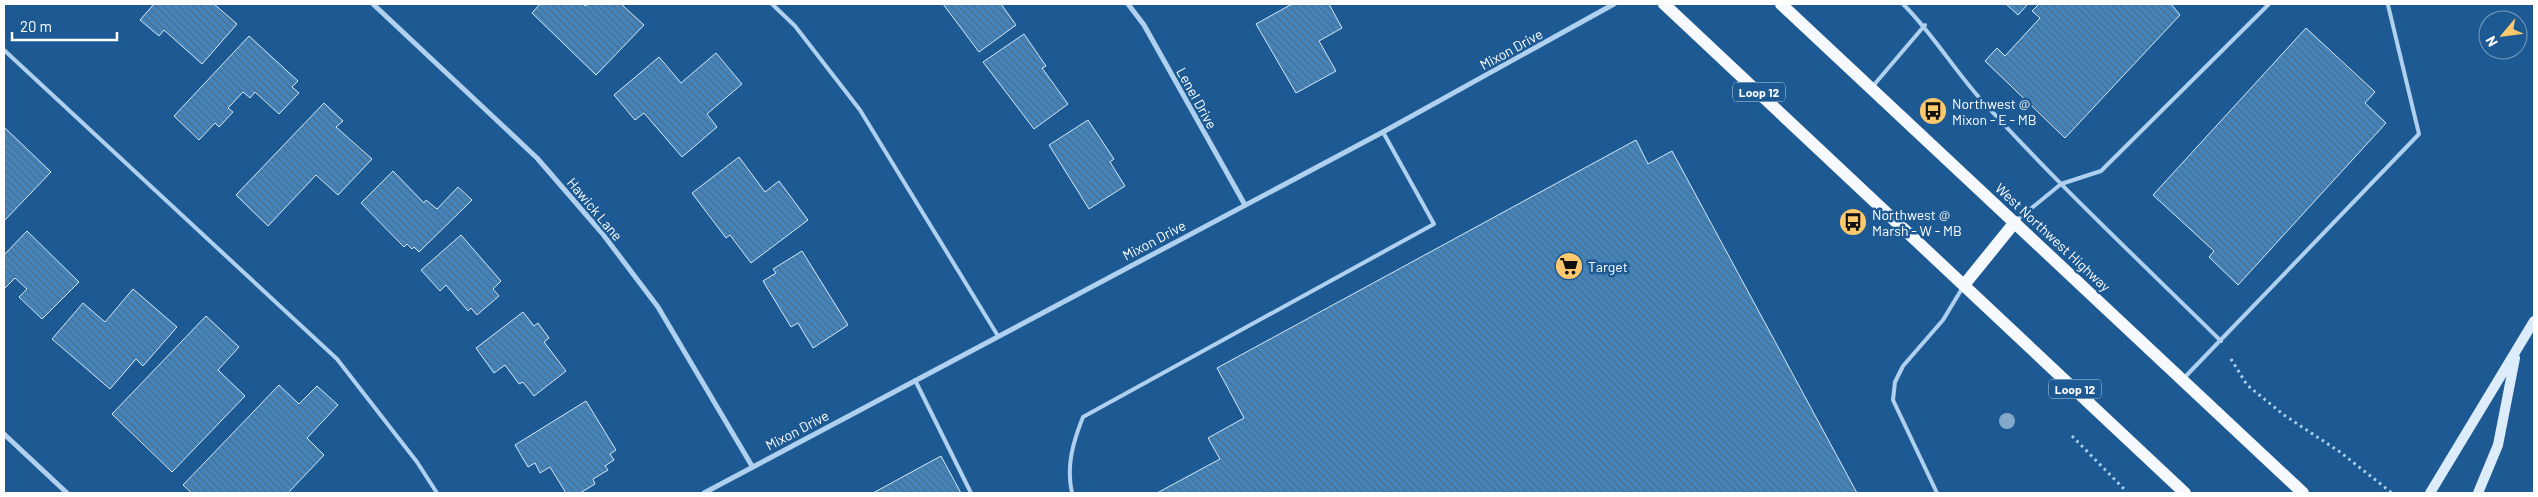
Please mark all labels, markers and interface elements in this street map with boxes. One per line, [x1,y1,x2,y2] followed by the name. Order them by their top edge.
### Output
[12,10,118,42] scale bar
[2478,10,2528,60] north arrow
[20,17,52,35] text: 20 m
[1477,25,1545,73] street label: Mixon Drive
[2482,33,2501,50] text: N
[1173,64,1221,132] street label: Lenel Drive
[1733,82,1785,101] road number: Loop 12
[1952,95,2037,128] place label: Northwest @ Mixon - E - MB
[1918,96,1948,126] bus stop icon: Northwest @ Mixon - E - MB
[564,174,626,244] street label: Hawick Lane
[1992,179,2115,295] street label: West Northwest Highway
[1872,206,1962,239] place label: Northwest @ Marsh - W - MB
[1838,207,1868,237] bus stop icon: Northwest @ Marsh - W - MB
[1119,216,1189,264] street label: Mixon Drive
[1554,251,1584,281] supermarket icon: Target
[1588,258,1628,275] place label: Target
[2049,379,2101,398] road number: Loop 12
[762,406,832,454] street label: Mixon Drive

